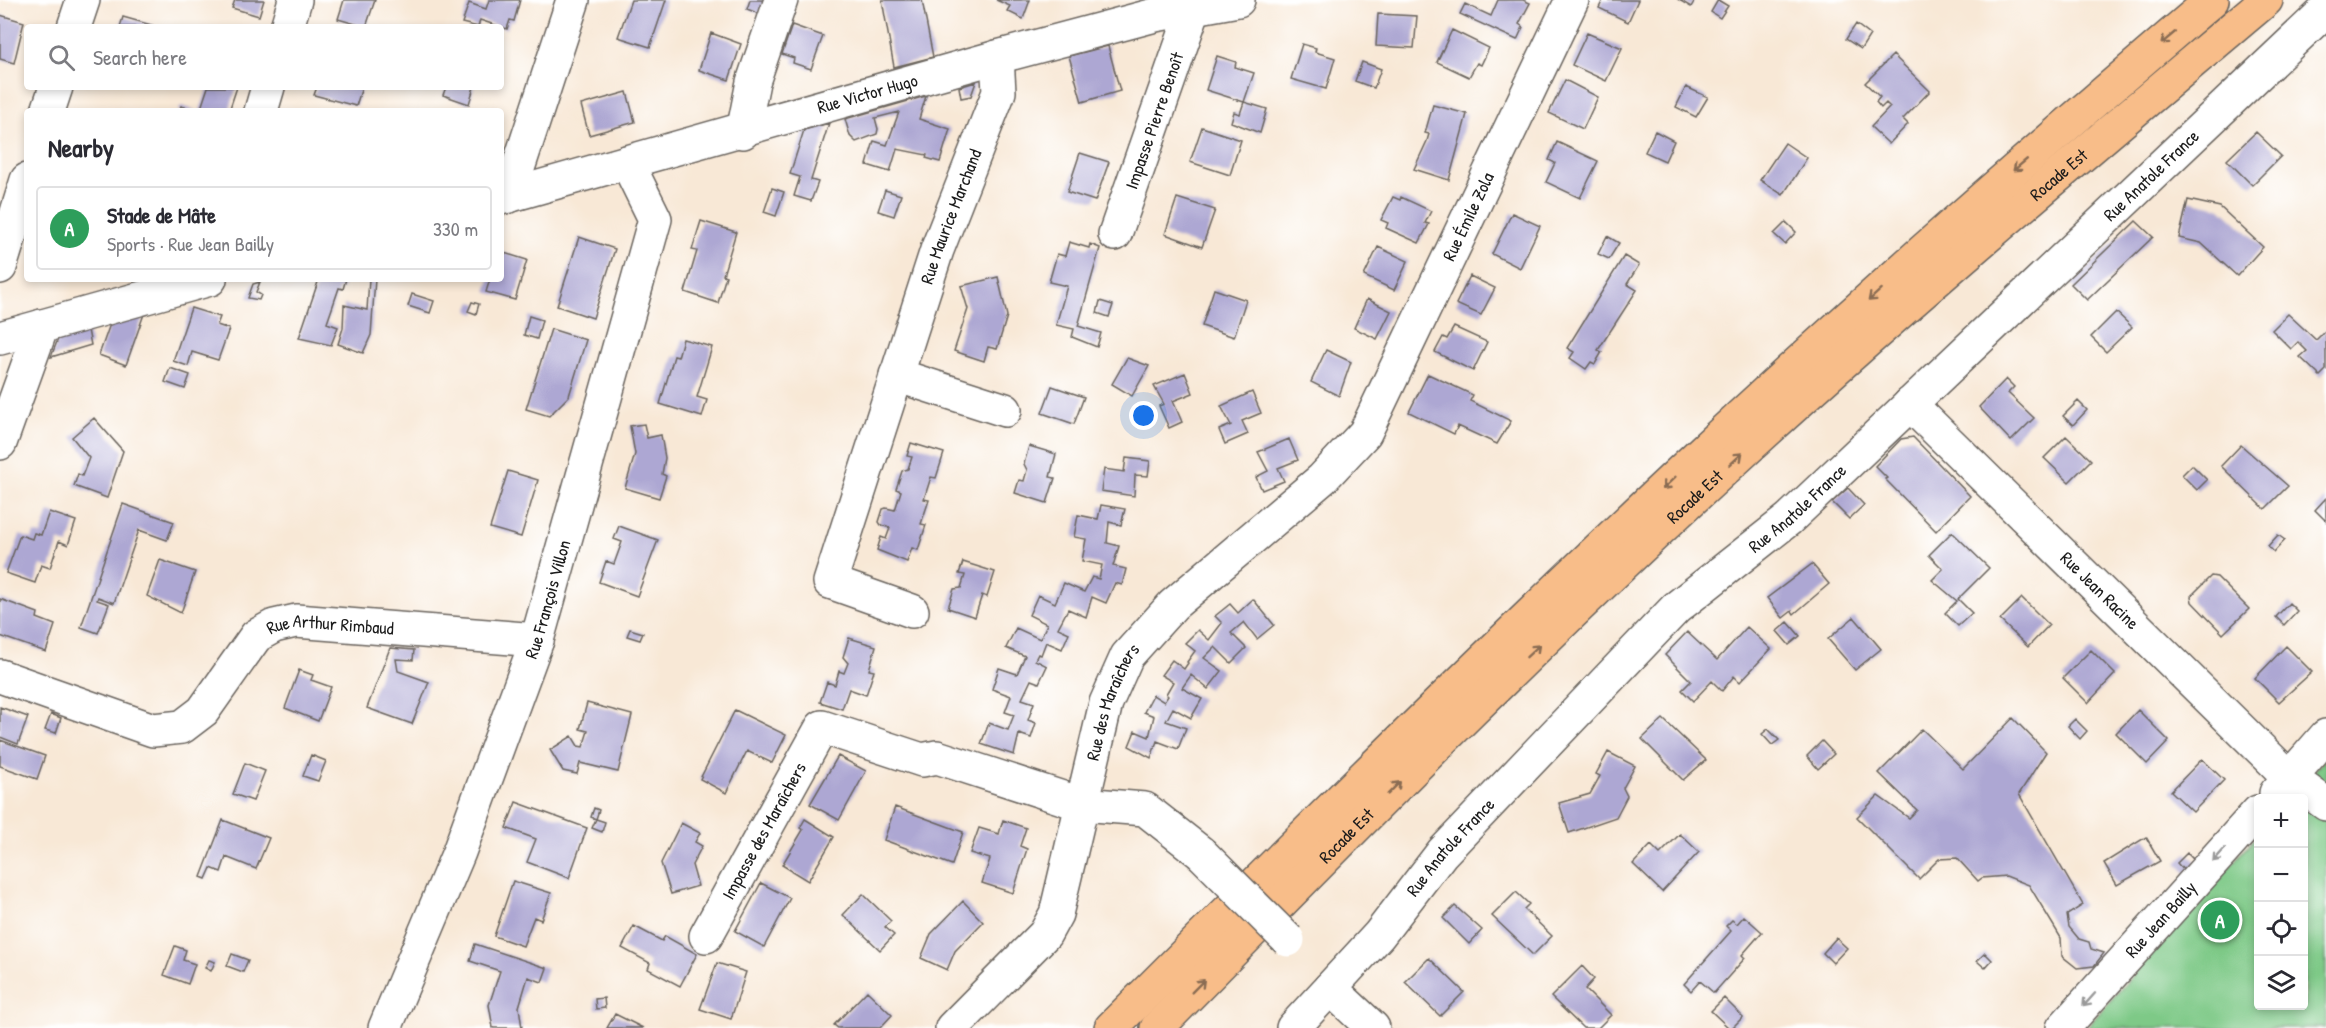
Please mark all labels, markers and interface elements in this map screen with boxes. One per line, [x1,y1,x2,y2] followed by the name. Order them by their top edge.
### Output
[24,24,504,90] search box
[2161,31,2176,45] one-way arrow
[45,41,78,74] icon: search
[93,42,187,72] text: Search here
[1119,48,1190,192] street label: Impasse Pierre Benoît
[814,67,920,119] street label: Rue Victor Hugo
[2098,124,2204,227] street label: Rue Anatole France
[48,130,114,165] text: Nearby
[2024,142,2094,206] street label: Rocade Est
[914,145,987,287] street label: Rue Maurice Marchand
[2012,158,2028,171] one-way arrow
[1436,168,1500,265] street label: Rue Émile Zola
[107,200,216,230] text: Stade de Mâte
[65,215,74,242] text: A
[433,215,478,242] text: 330 m
[107,230,274,257] text: Sports · Rue Jean Bailly
[1867,288,1882,302] one-way arrow
[1129,401,1158,430] your location
[1728,452,1743,466] one-way arrow
[1743,458,1852,558] street label: Rue Anatole France
[1661,463,1729,529] street label: Rocade Est
[1661,476,1676,491] one-way arrow
[518,537,576,662] street label: Rue François Villon
[2055,546,2145,635] street label: Rue Jean Racine
[262,608,395,641] street label: Rue Arthur Rimbaud
[1080,637,1145,763] street label: Rue des Maraîchers
[1525,644,1540,658] one-way arrow
[716,758,812,904] street label: Impasse des Maraîchers
[1386,780,1401,795] one-way arrow
[1400,792,1500,901] street label: Rue Anatole France
[2254,794,2308,1010] map controls
[2254,794,2308,848] button: +
[1313,802,1380,869] street label: Rocade Est
[2212,848,2226,863] one-way arrow
[2254,848,2308,902] button: −
[2119,875,2202,963] street label: Rue Jean Bailly
[2200,898,2240,942] pin: A
[2254,902,2308,956] button: locate
[2254,956,2308,1010] button: layers
[1190,979,1205,994] one-way arrow
[2082,992,2096,1007] one-way arrow

